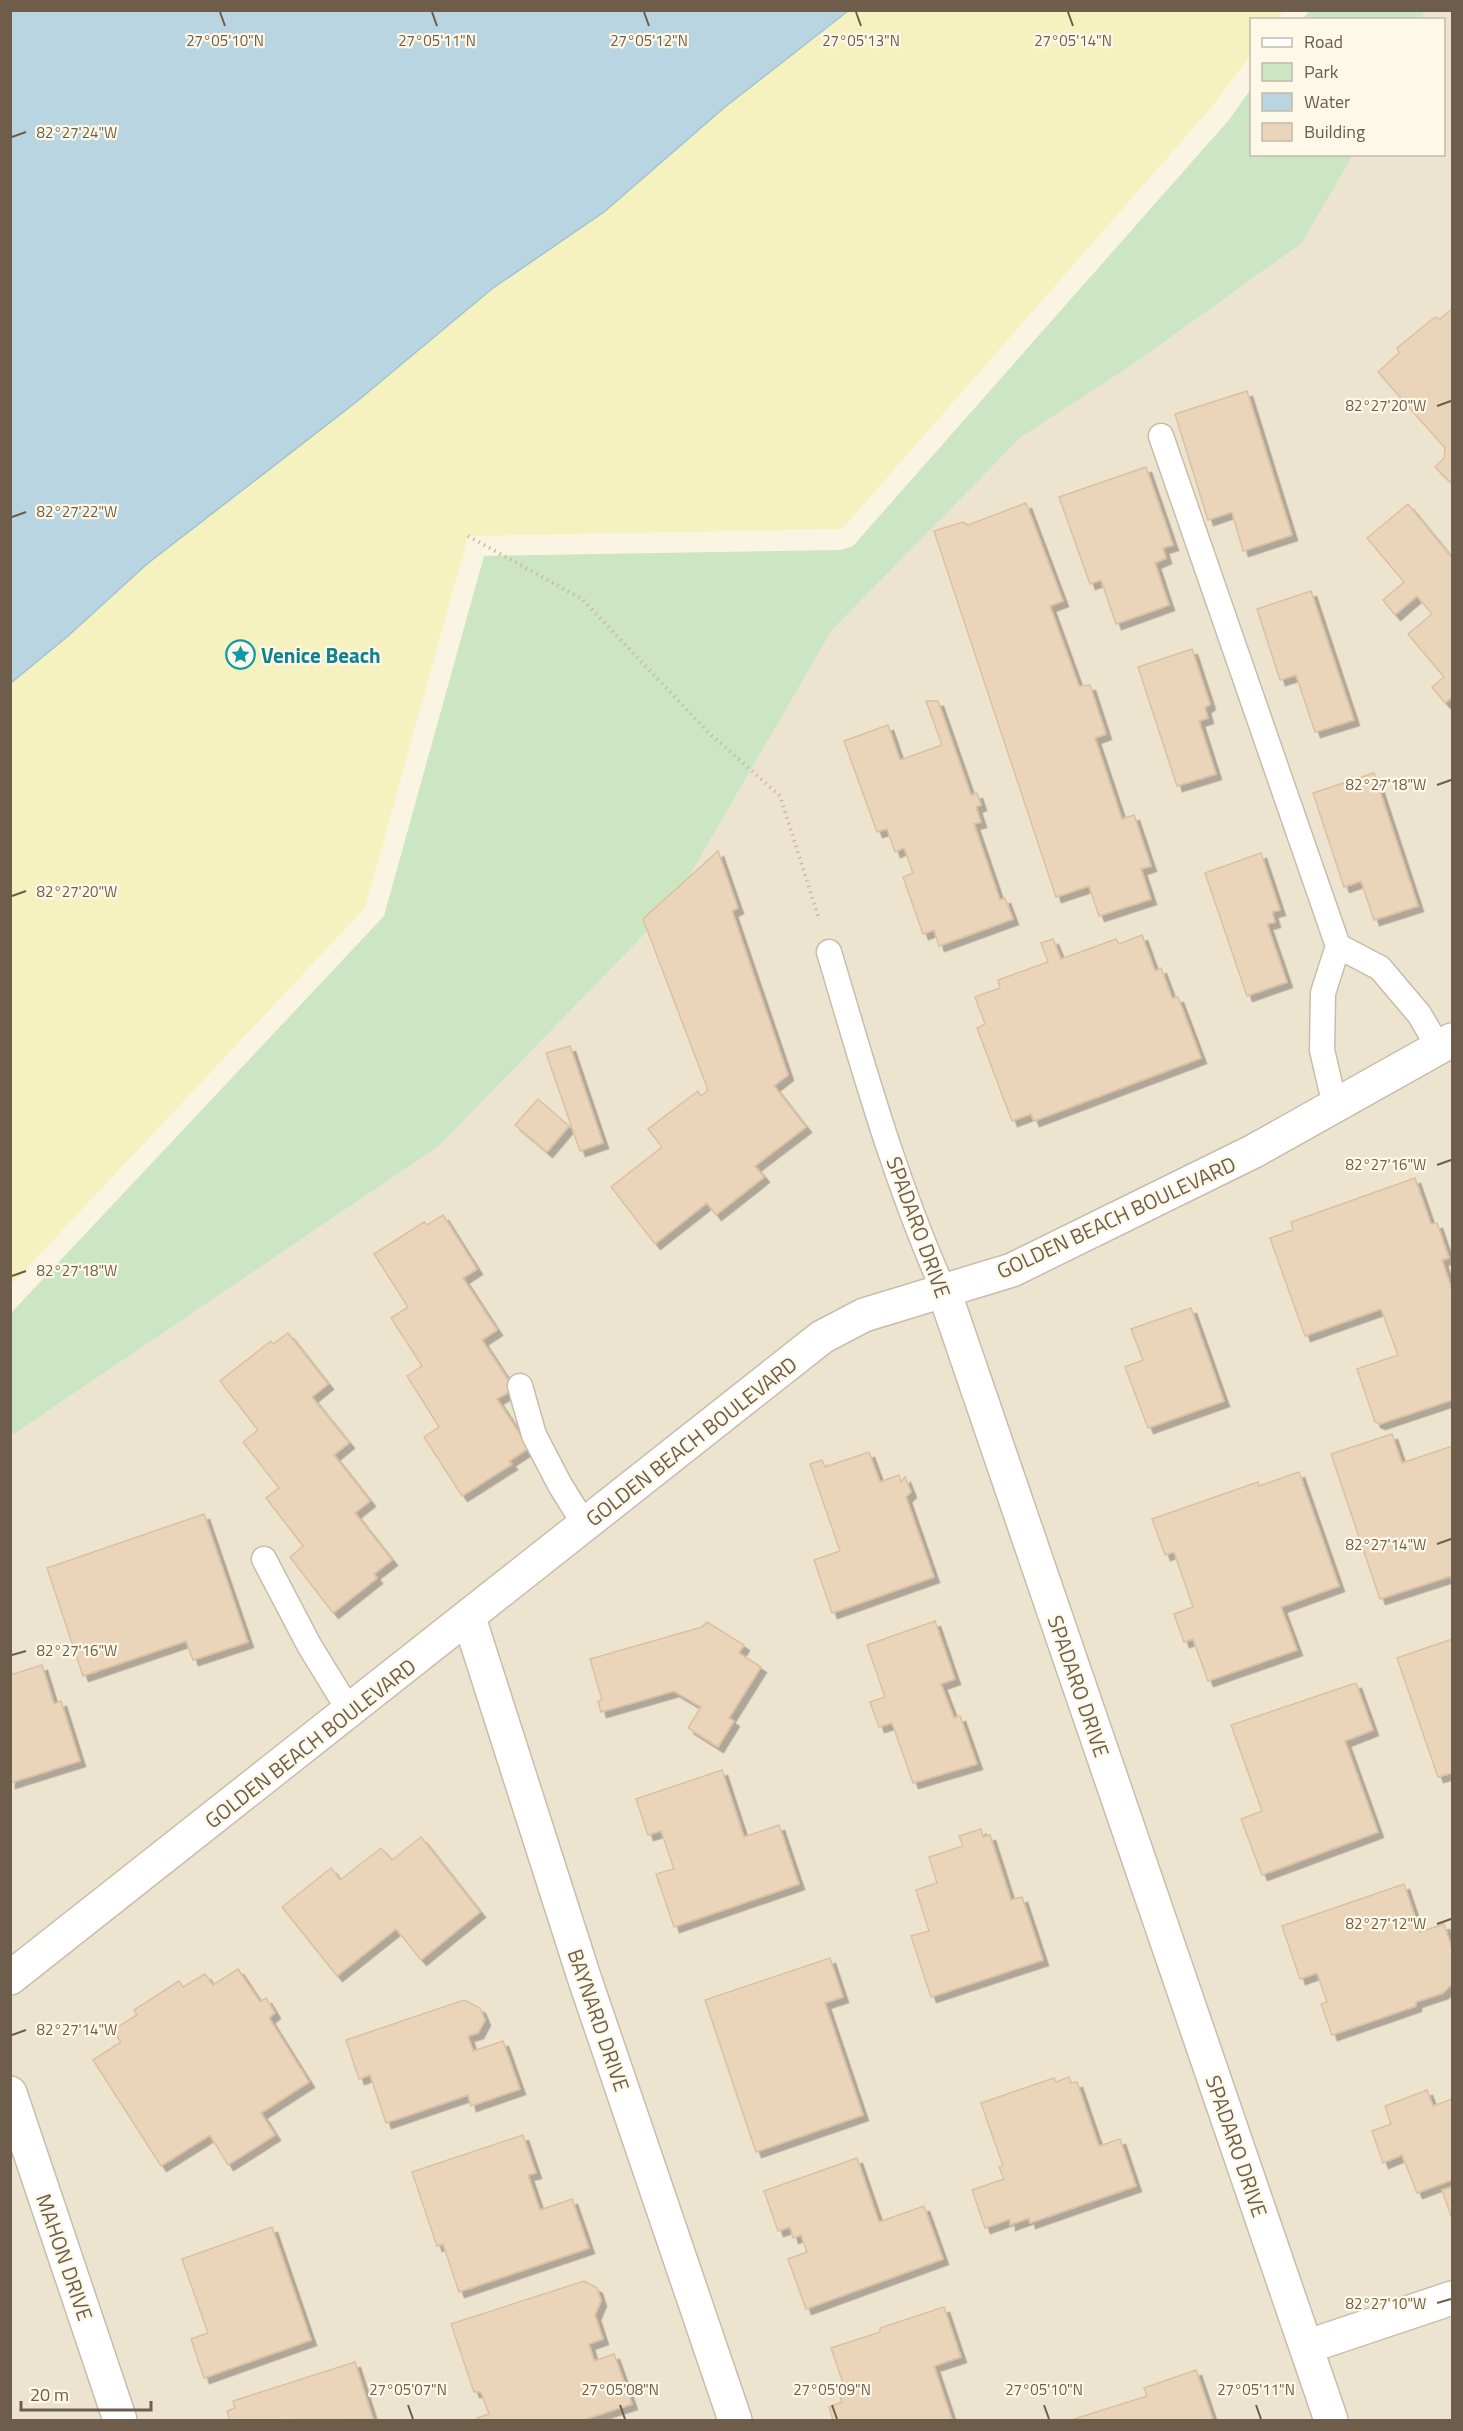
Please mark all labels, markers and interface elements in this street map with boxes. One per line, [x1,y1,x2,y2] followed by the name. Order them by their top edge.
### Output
[1250,18,1445,156] legend
[1304,28,1343,55] text: Road
[186,29,264,52] text: 27°05'10"N
[398,29,476,52] text: 27°05'11"N
[610,29,688,52] text: 27°05'12"N
[822,29,900,52] text: 27°05'13"N
[1034,29,1112,52] text: 27°05'14"N
[1304,58,1339,85] text: Park
[1304,88,1350,115] text: Water
[1304,118,1365,145] text: Building
[37,121,117,144] text: 82°27'24"W
[1346,394,1426,417] text: 82°27'20"W
[37,500,117,523] text: 82°27'22"W
[224,639,256,671] place icon: Venice Beach
[261,639,381,671] place label: Venice Beach
[1346,773,1426,796] text: 82°27'18"W
[37,880,117,903] text: 82°27'20"W
[991,1147,1241,1287] street label: GOLDEN BEACH BOULEVARD
[879,1152,959,1302] street label: SPADARO DRIVE
[1346,1153,1426,1176] text: 82°27'16"W
[37,1259,117,1282] text: 82°27'18"W
[579,1348,803,1534] street label: GOLDEN BEACH BOULEVARD
[1346,1533,1426,1556] text: 82°27'14"W
[1040,1611,1118,1761] street label: SPADARO DRIVE
[37,1639,117,1662] text: 82°27'16"W
[198,1650,422,1836] street label: GOLDEN BEACH BOULEVARD
[1346,1912,1426,1935] text: 82°27'12"W
[560,1944,638,2096] street label: BAYNARD DRIVE
[37,2018,117,2041] text: 82°27'14"W
[1198,2071,1276,2221] street label: SPADARO DRIVE
[28,2189,102,2325] street label: MAHON DRIVE
[1346,2292,1426,2315] text: 82°27'10"W
[21,2374,152,2412] scale bar
[369,2378,447,2401] text: 27°05'07"N
[581,2378,659,2401] text: 27°05'08"N
[793,2378,871,2401] text: 27°05'09"N
[1005,2378,1083,2401] text: 27°05'10"N
[1217,2378,1295,2401] text: 27°05'11"N
[30,2381,69,2408] text: 20 m

